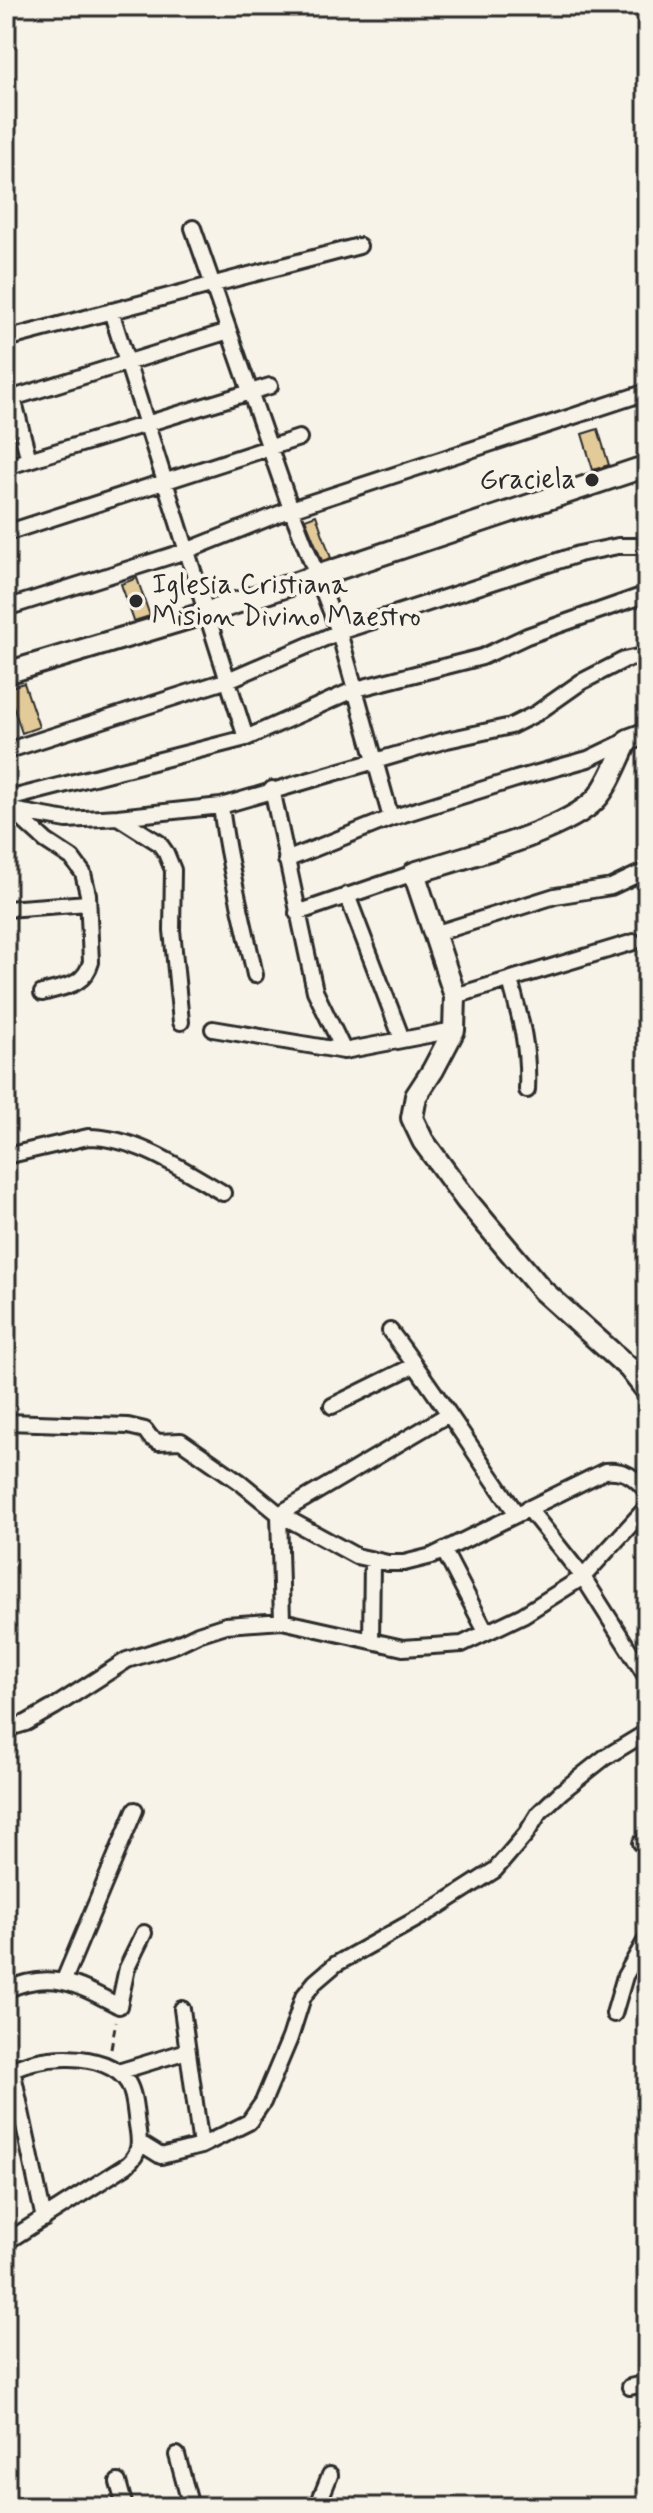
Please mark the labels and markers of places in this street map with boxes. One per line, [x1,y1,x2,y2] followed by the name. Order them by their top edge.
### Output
[479,462,576,499] place label: Graciela
[583,471,601,489] marker: Graciela
[152,567,421,636] place label: Iglesia Cristiana Mision Divino Maestro
[127,592,145,610] marker: Iglesia Cristiana Mision Divino Maestro

